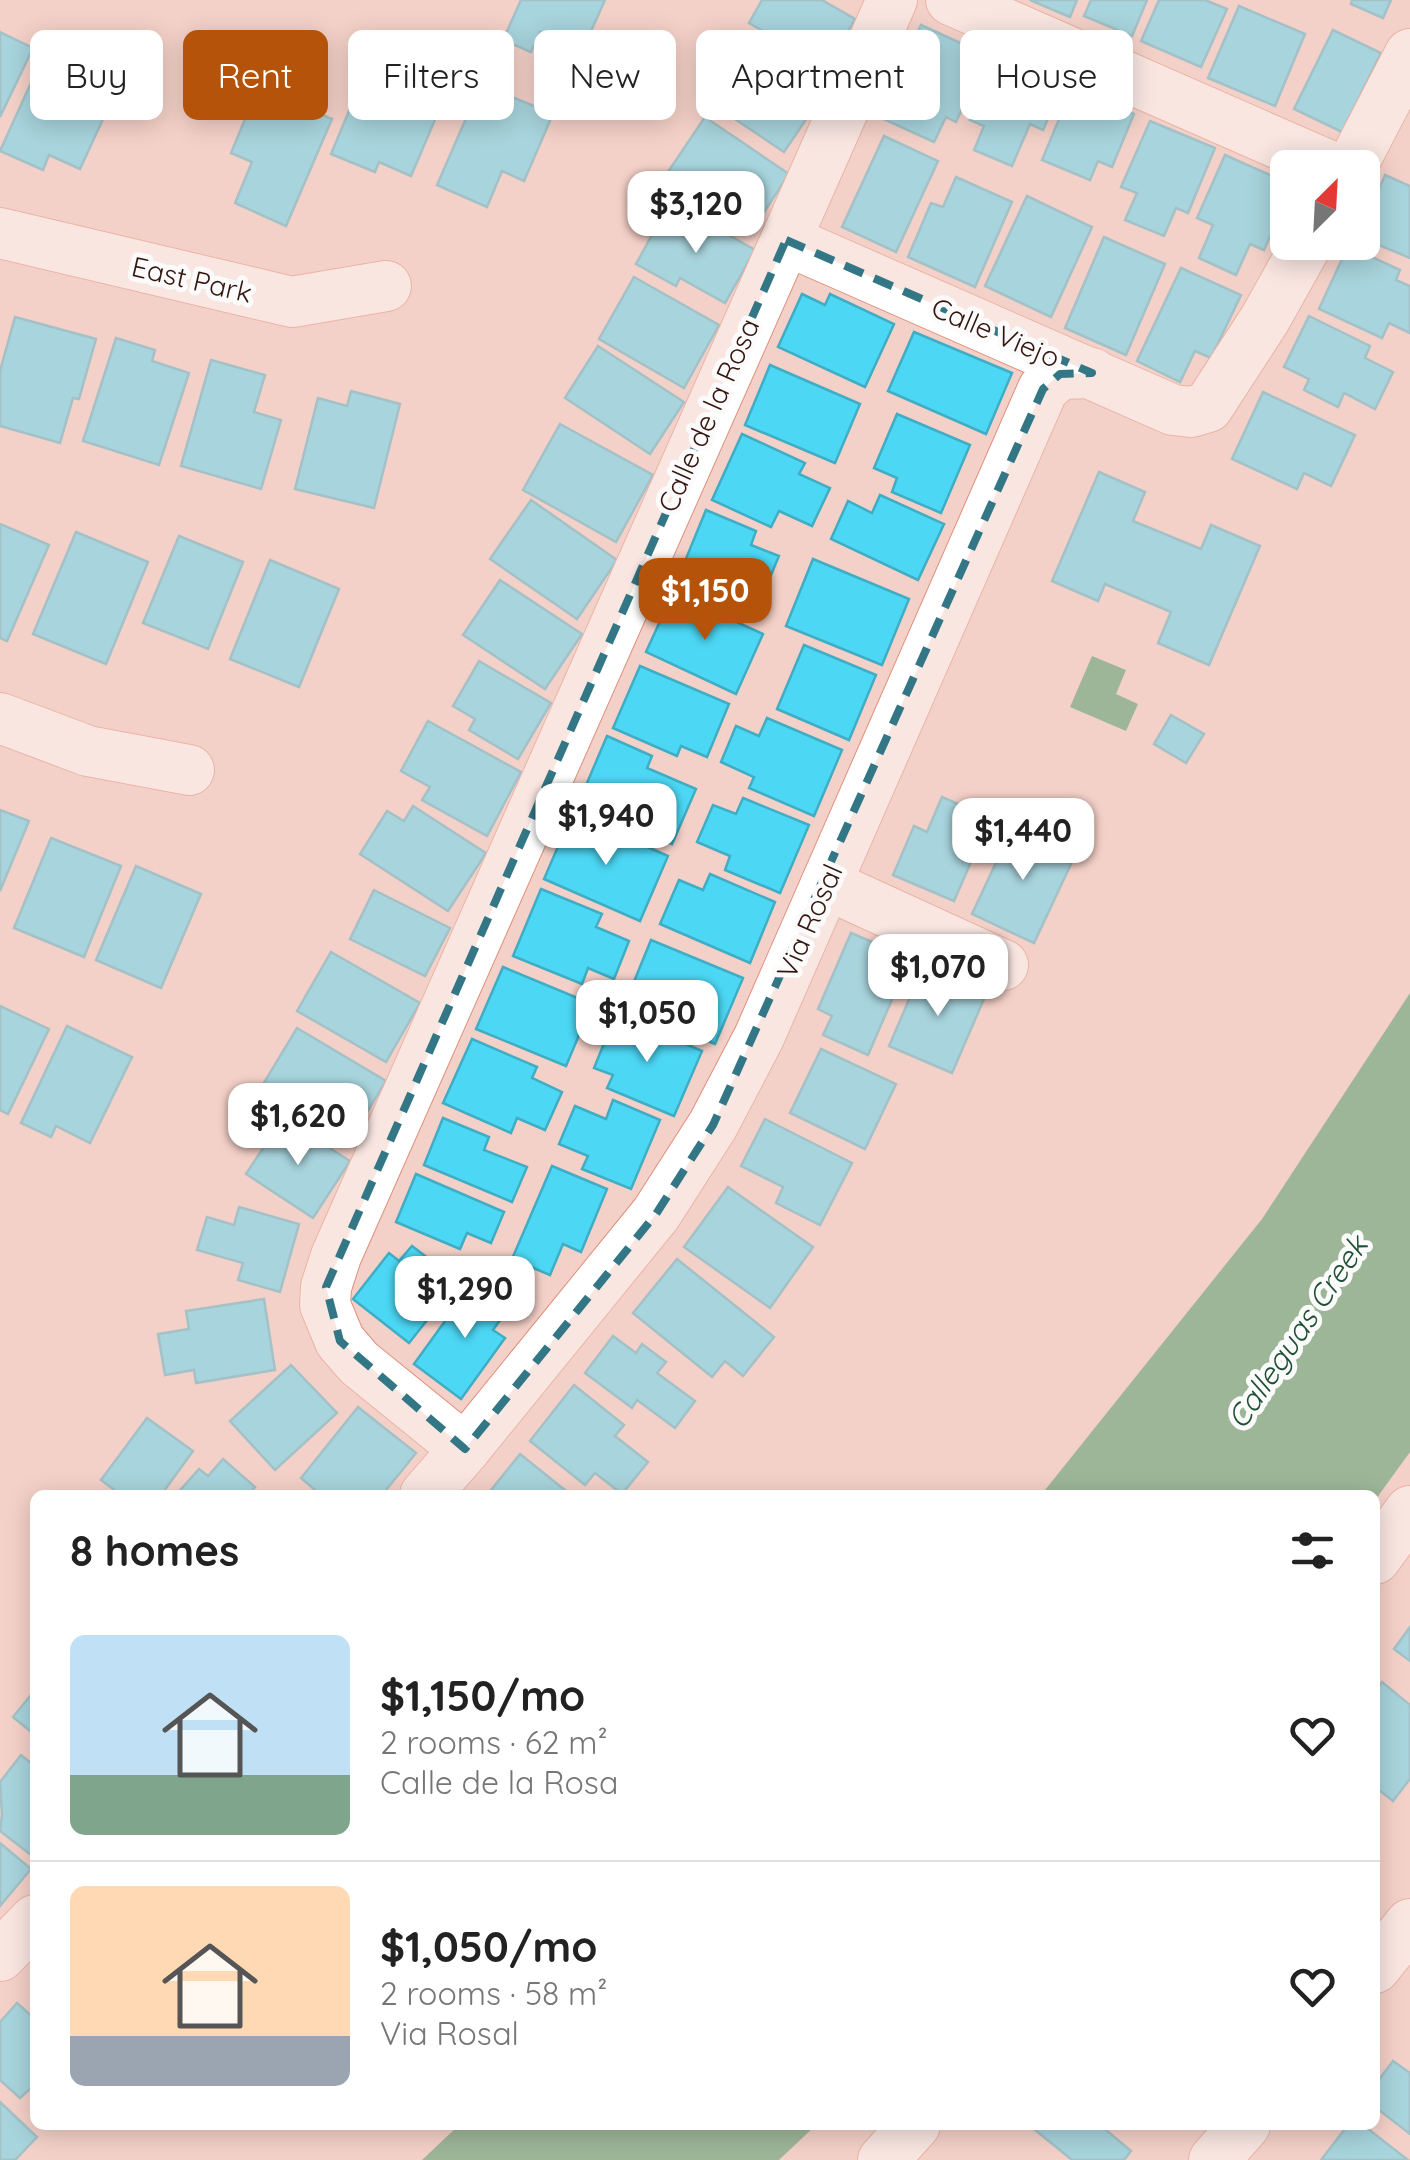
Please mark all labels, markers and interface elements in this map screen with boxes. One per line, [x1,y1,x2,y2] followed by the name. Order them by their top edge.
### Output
[30,30,163,120] chip: Buy
[183,30,328,120] chip: Rent
[348,30,514,120] chip: Filters
[534,30,676,120] chip: New
[696,30,940,120] chip: Apartment
[960,30,1133,120] chip: House
[1270,150,1380,260] north arrow
[1270,150,1380,260] map controls
[615,171,777,256] pin: $3,120
[649,183,743,223] text: $3,120
[128,248,256,310] street label: East Park
[926,289,1066,375] street label: Calle Viejo
[650,313,766,517] street label: Calle de la Rosa
[624,558,786,643] pin: $1,150
[661,570,749,610] text: $1,150
[525,783,687,868] pin: $1,940
[558,795,655,835] text: $1,940
[942,798,1104,883] pin: $1,440
[974,810,1072,850] text: $1,440
[768,858,850,984] street label: Via Rosal
[857,934,1019,1019] pin: $1,070
[890,946,986,986] text: $1,070
[566,980,728,1065] pin: $1,050
[598,992,696,1032] text: $1,050
[217,1083,379,1168] pin: $1,620
[250,1095,346,1135] text: $1,620
[1218,1226,1377,1436] water label: Calleguas Creek
[384,1256,546,1341] pin: $1,290
[417,1268,513,1308] text: $1,290
[1285,1523,1340,1578] icon: filters
[70,1524,239,1577] text: 8 homes
[380,1669,585,1722] text: $1,150/mo
[150,1675,270,1795] icon: home
[1285,1708,1340,1763] icon: heart
[380,1722,608,1762] text: 2 rooms · 62 m²
[380,1762,618,1802] text: Calle de la Rosa
[380,1920,598,1973] text: $1,050/mo
[150,1926,270,2046] icon: home
[1285,1959,1340,2014] icon: heart
[380,1973,607,2013] text: 2 rooms · 58 m²
[380,2013,519,2053] text: Via Rosal

